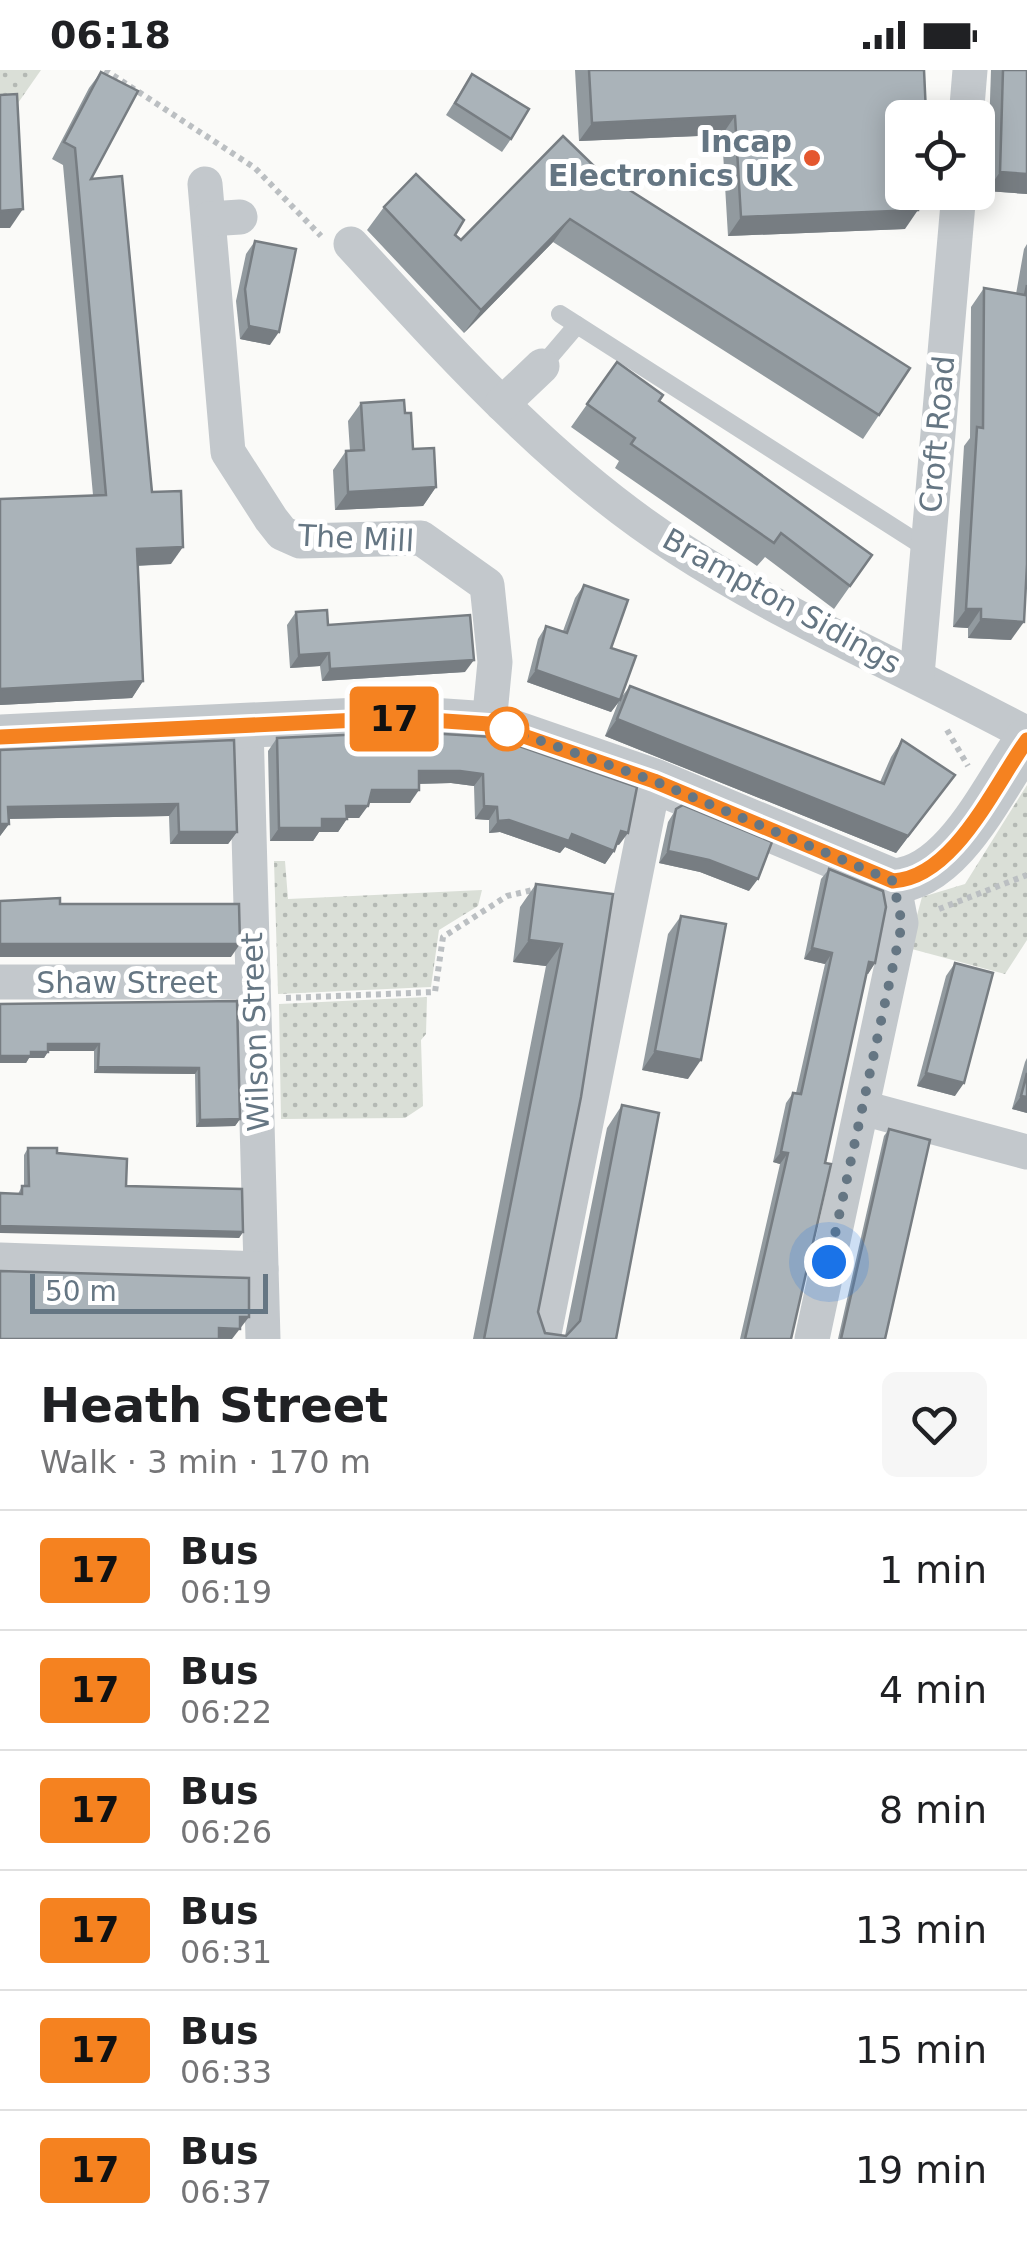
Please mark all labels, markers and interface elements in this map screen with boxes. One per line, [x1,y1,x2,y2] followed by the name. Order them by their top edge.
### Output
[50,13,171,57] text: 06:18
[885,100,995,210] map controls
[885,100,995,210] button: locate
[548,124,794,193] place label: Incap Electronics UK
[801,147,823,169] marker: Incap Electronics UK
[913,354,961,514] street label: Croft Road
[296,517,415,559] street label: The Mill
[657,521,907,681] street label: Brampton Sidings
[349,686,439,752] line badge: 17
[370,699,418,739] text: 17
[486,708,528,750] unlabelled marker
[234,932,276,1132] street label: Wilson Street
[36,965,218,1000] street label: Shaw Street
[804,1237,854,1287] your location
[30,1269,268,1314] scale bar
[45,1275,117,1308] text: 50 m
[882,1372,987,1477] button: heart
[40,1377,388,1433] text: Heath Street
[40,1443,371,1481] text: Walk · 3 min · 170 m
[180,1529,259,1573] text: Bus
[879,1548,987,1592] text: 1 min
[71,1550,119,1590] text: 17
[180,1573,272,1611] text: 06:19
[180,1649,259,1693] text: Bus
[879,1668,987,1712] text: 4 min
[71,1670,119,1710] text: 17
[180,1693,272,1731] text: 06:22
[180,1769,259,1813] text: Bus
[879,1788,987,1832] text: 8 min
[71,1790,119,1830] text: 17
[180,1813,272,1851] text: 06:26
[180,1889,259,1933] text: Bus
[855,1908,987,1952] text: 13 min
[71,1910,119,1950] text: 17
[180,1933,272,1971] text: 06:31
[180,2009,259,2053] text: Bus
[855,2028,987,2072] text: 15 min
[71,2030,119,2070] text: 17
[180,2053,272,2091] text: 06:33
[180,2129,259,2173] text: Bus
[855,2148,987,2192] text: 19 min
[71,2150,119,2190] text: 17
[180,2173,272,2211] text: 06:37

